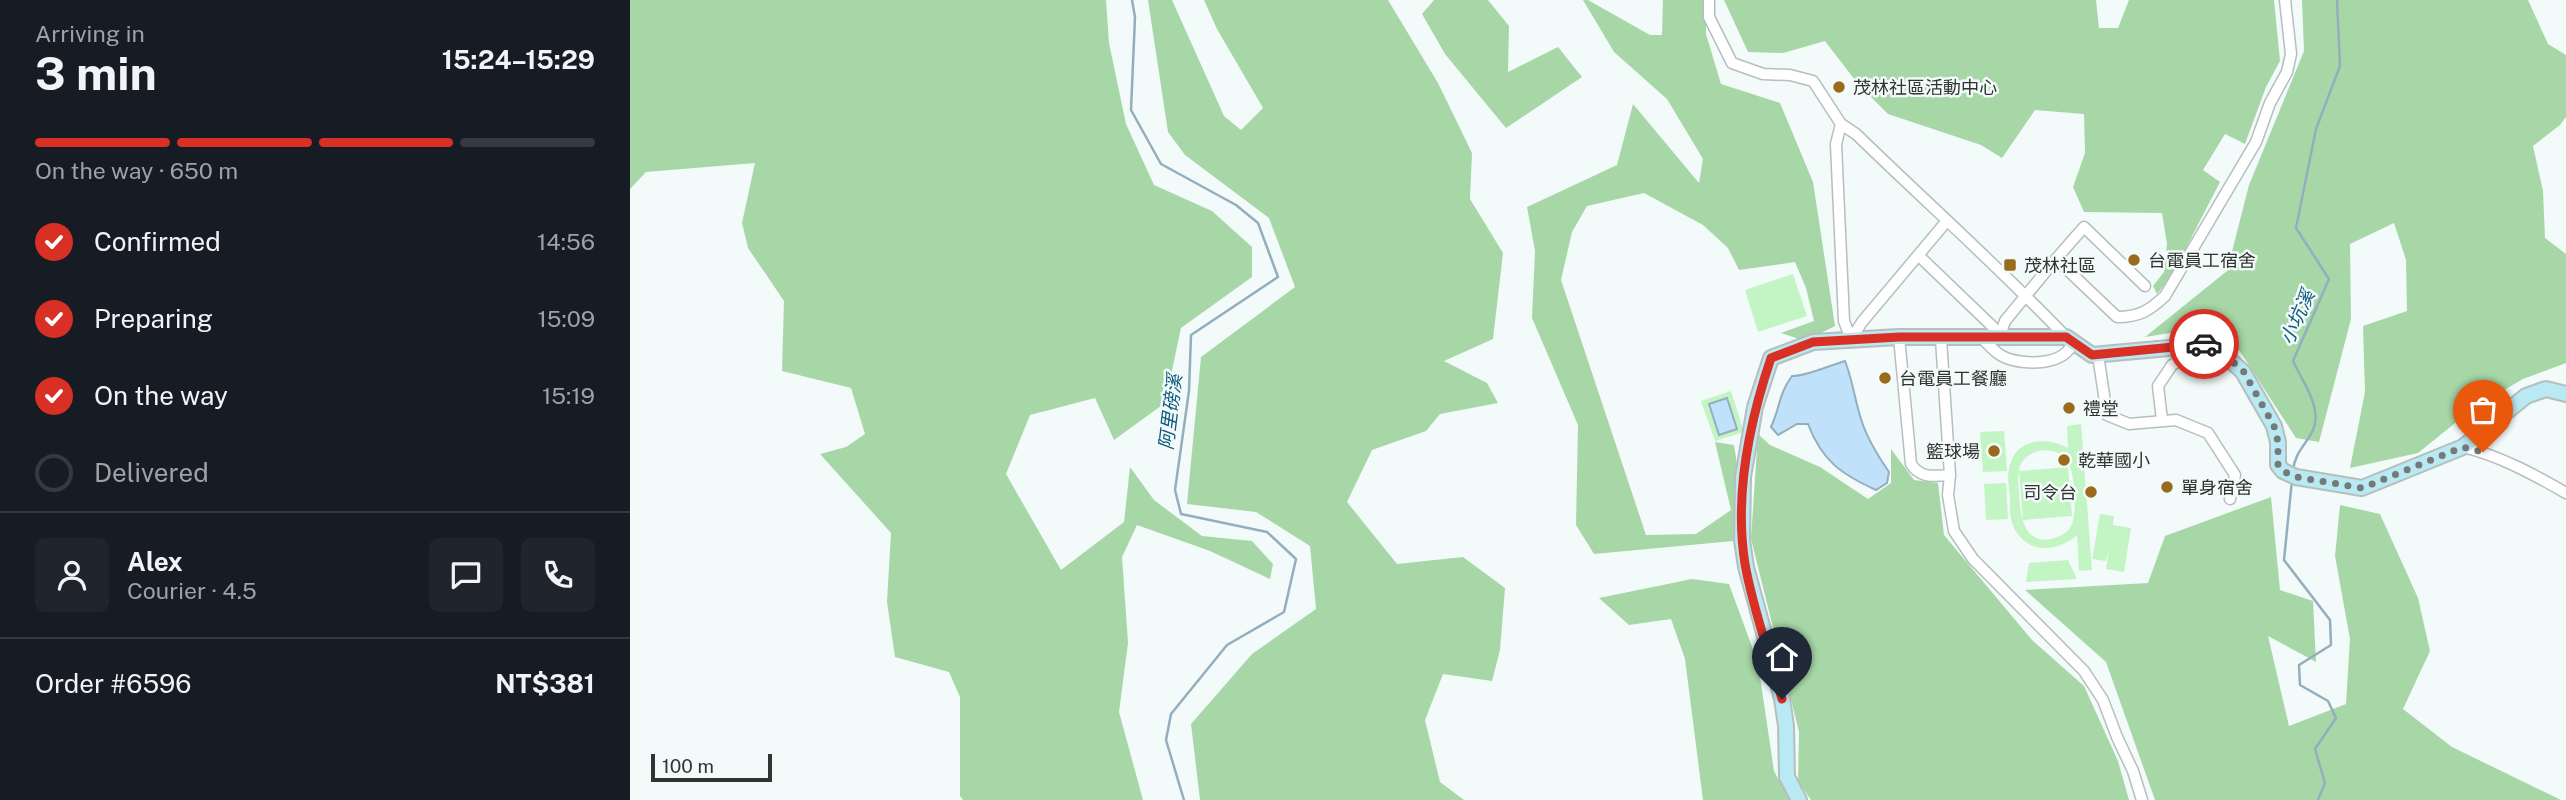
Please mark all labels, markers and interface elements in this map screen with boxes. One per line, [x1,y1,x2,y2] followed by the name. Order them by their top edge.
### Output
[35,20,145,47] text: Arriving in
[442,44,595,75] text: 15:24–15:29
[35,46,157,100] text: 3 min
[1853,77,1997,98] place label: 茂林社區活動中心
[1831,79,1847,95] marker: 茂林社區活動中心
[35,157,238,184] text: On the way · 650 m
[35,223,73,261] icon: check
[94,226,221,257] text: Confirmed
[537,228,595,255] text: 14:56
[2148,250,2256,271] place label: 台電員工宿舍
[2126,252,2142,268] marker: 台電員工宿舍
[2024,255,2096,276] place label: 茂林社區
[2002,257,2018,273] marker: 茂林社區
[2275,284,2320,348] water label: 小坑溪
[35,300,73,338] icon: check
[94,303,213,334] text: Preparing
[537,305,595,332] text: 15:09
[2169,309,2239,379] courier
[2185,325,2223,363] icon: car
[1899,368,2007,389] place label: 台電員工餐廳
[1154,370,1186,451] water label: 阿里磅溪
[1877,370,1893,386] marker: 台電員工餐廳
[35,377,73,415] icon: check
[94,380,228,411] text: On the way
[2453,380,2513,452] pin
[542,382,595,409] text: 15:19
[2464,391,2502,429] icon: bag
[2083,398,2119,419] place label: 禮堂
[2061,400,2077,416] marker: 禮堂
[1926,441,1980,462] place label: 籃球場
[1986,443,2002,459] marker: 籃球場
[2078,450,2150,471] place label: 乾華國小
[2056,452,2072,468] marker: 乾華國小
[94,457,209,488] text: Delivered
[2181,477,2253,498] place label: 單身宿舍
[2159,479,2175,495] marker: 單身宿舍
[2023,482,2077,503] place label: 司令台
[2083,484,2099,500] marker: 司令台
[35,538,109,612] button: person
[429,538,503,612] button: chat
[521,538,595,612] button: phone
[127,546,183,577] text: Alex
[127,577,257,604] text: Courier · 4.5
[1752,627,1812,699] pin
[1763,638,1801,676] icon: home
[35,668,191,699] text: Order #6596
[495,668,595,699] text: NT$381
[651,751,772,783] scale bar
[662,755,714,777] text: 100 m

